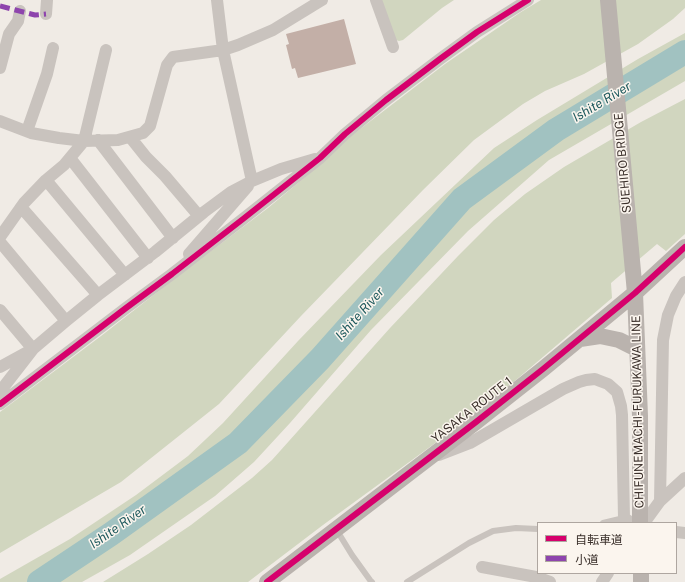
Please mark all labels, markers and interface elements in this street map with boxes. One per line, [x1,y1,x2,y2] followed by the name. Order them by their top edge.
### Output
[570,79,634,125] water label: Ishite River
[611,112,635,214] street label: SUEHIRO BRIDGE
[332,285,388,343] water label: Ishite River
[629,316,647,508] street label: CHIFUNEMACHI-FURUKAWA LINE
[429,374,515,446] street label: YASAKA ROUTE 1
[87,502,149,552] water label: Ishite River
[537,522,677,574] legend
[575,533,623,547] text: 自転車道
[575,553,599,567] text: 小道

